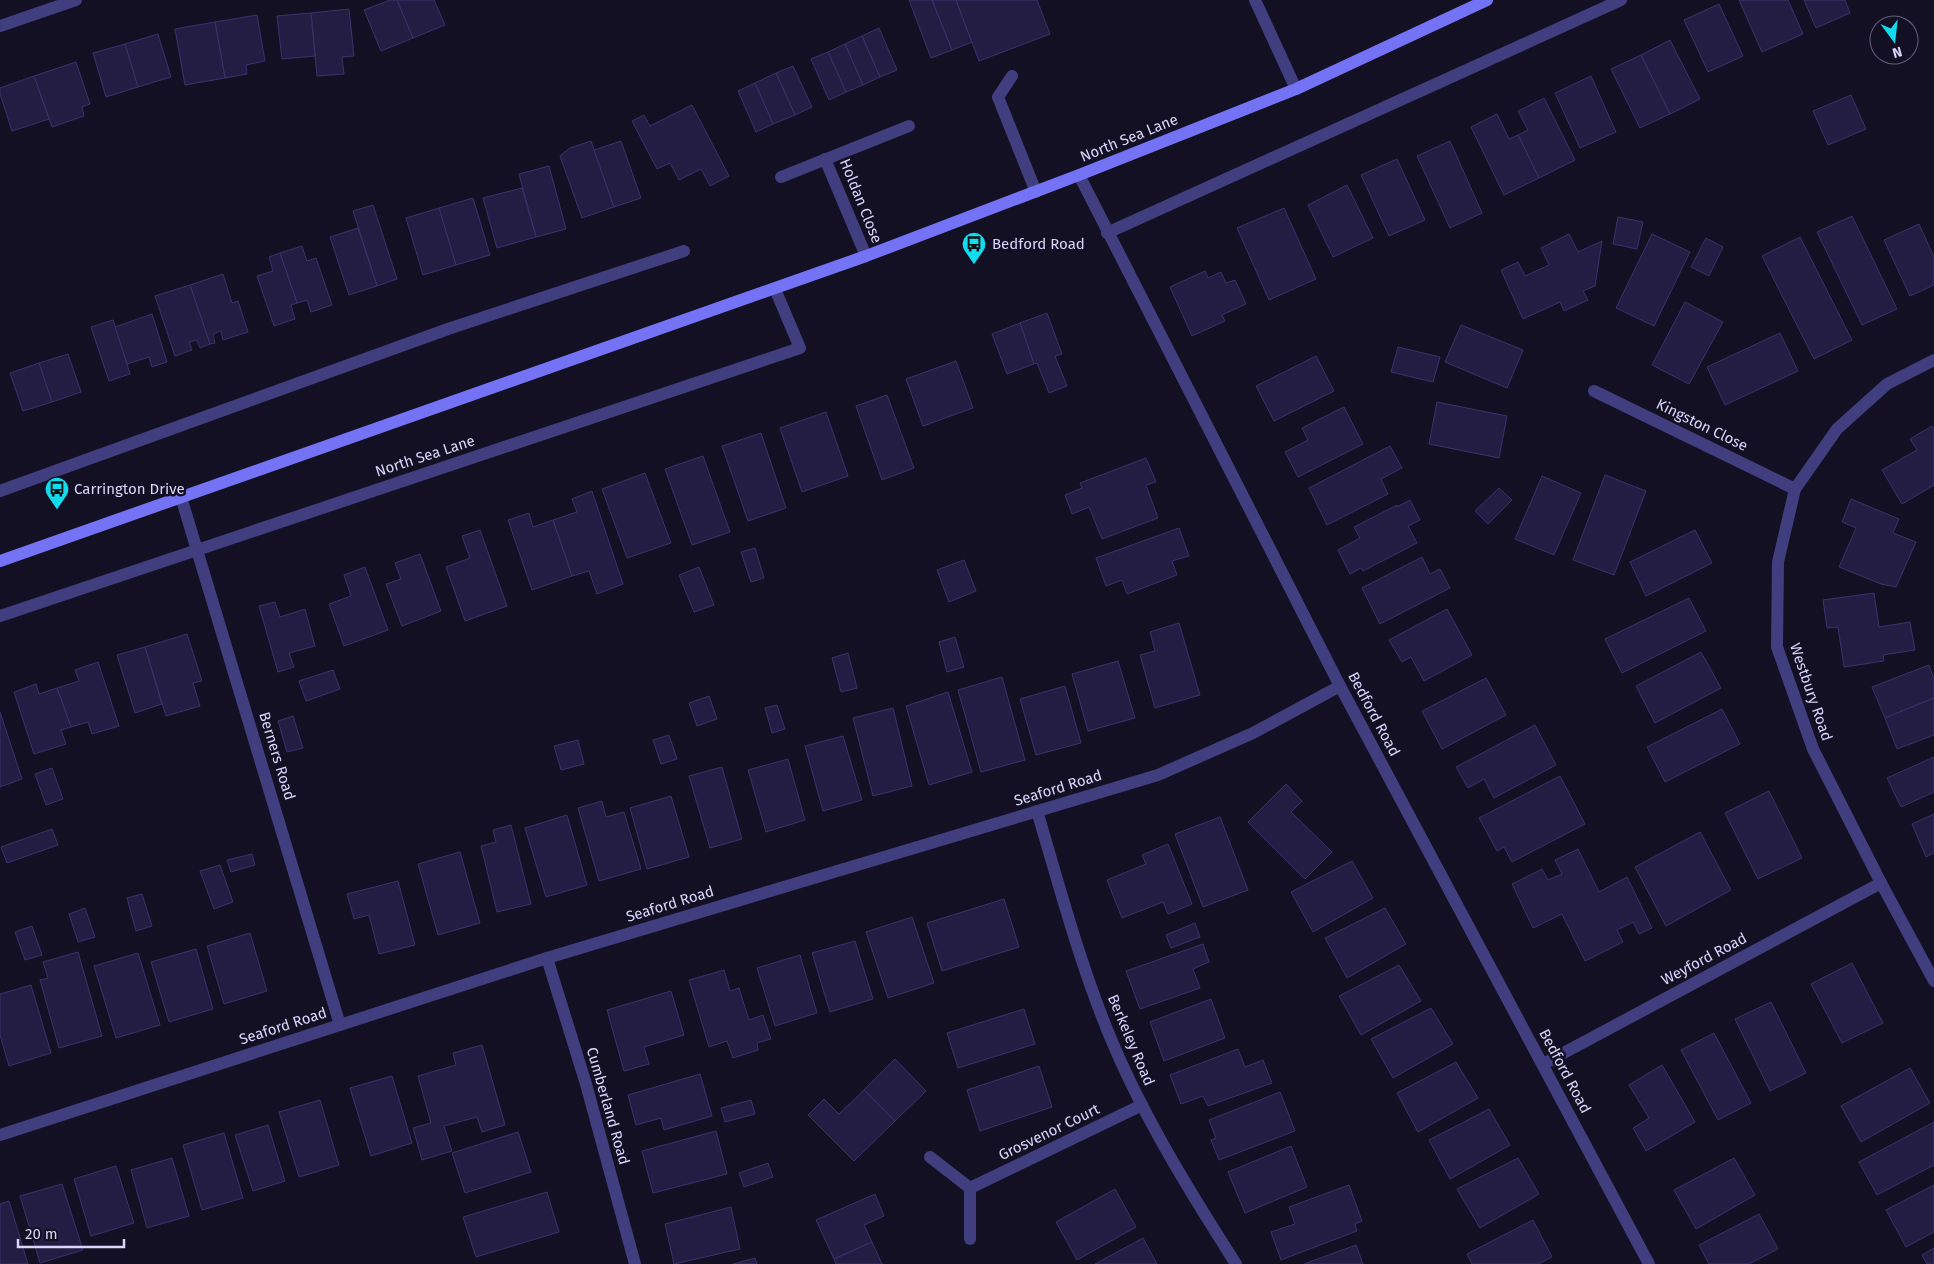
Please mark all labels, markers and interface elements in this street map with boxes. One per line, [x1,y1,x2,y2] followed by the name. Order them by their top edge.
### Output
[1869,15,1919,65] north arrow
[1891,43,1904,61] text: N
[1078,110,1180,166] street label: North Sea Lane
[836,156,886,246] street label: Holdan Close
[961,231,987,265] bus stop icon: Bedford Road
[992,235,1085,253] place label: Bedford Road
[1653,395,1751,455] street label: Kingston Close
[373,431,477,481] street label: North Sea Lane
[44,476,70,510] bus stop icon: Carrington Drive
[74,480,185,498] place label: Carrington Drive
[1786,641,1836,743] street label: Westbury Road
[1344,669,1404,759] street label: Bedford Road
[255,710,299,802] street label: Berners Road
[1012,766,1104,810] street label: Seaford Road
[624,882,716,926] street label: Seaford Road
[1658,929,1750,989] street label: Weyford Road
[1104,992,1158,1088] street label: Berkeley Road
[237,1003,329,1049] street label: Seaford Road
[1535,1026,1595,1116] street label: Bedford Road
[583,1045,633,1167] street label: Cumberland Road
[996,1100,1103,1164] street label: Grosvenor Court
[18,1216,124,1248] scale bar
[25,1225,58,1243] text: 20 m

